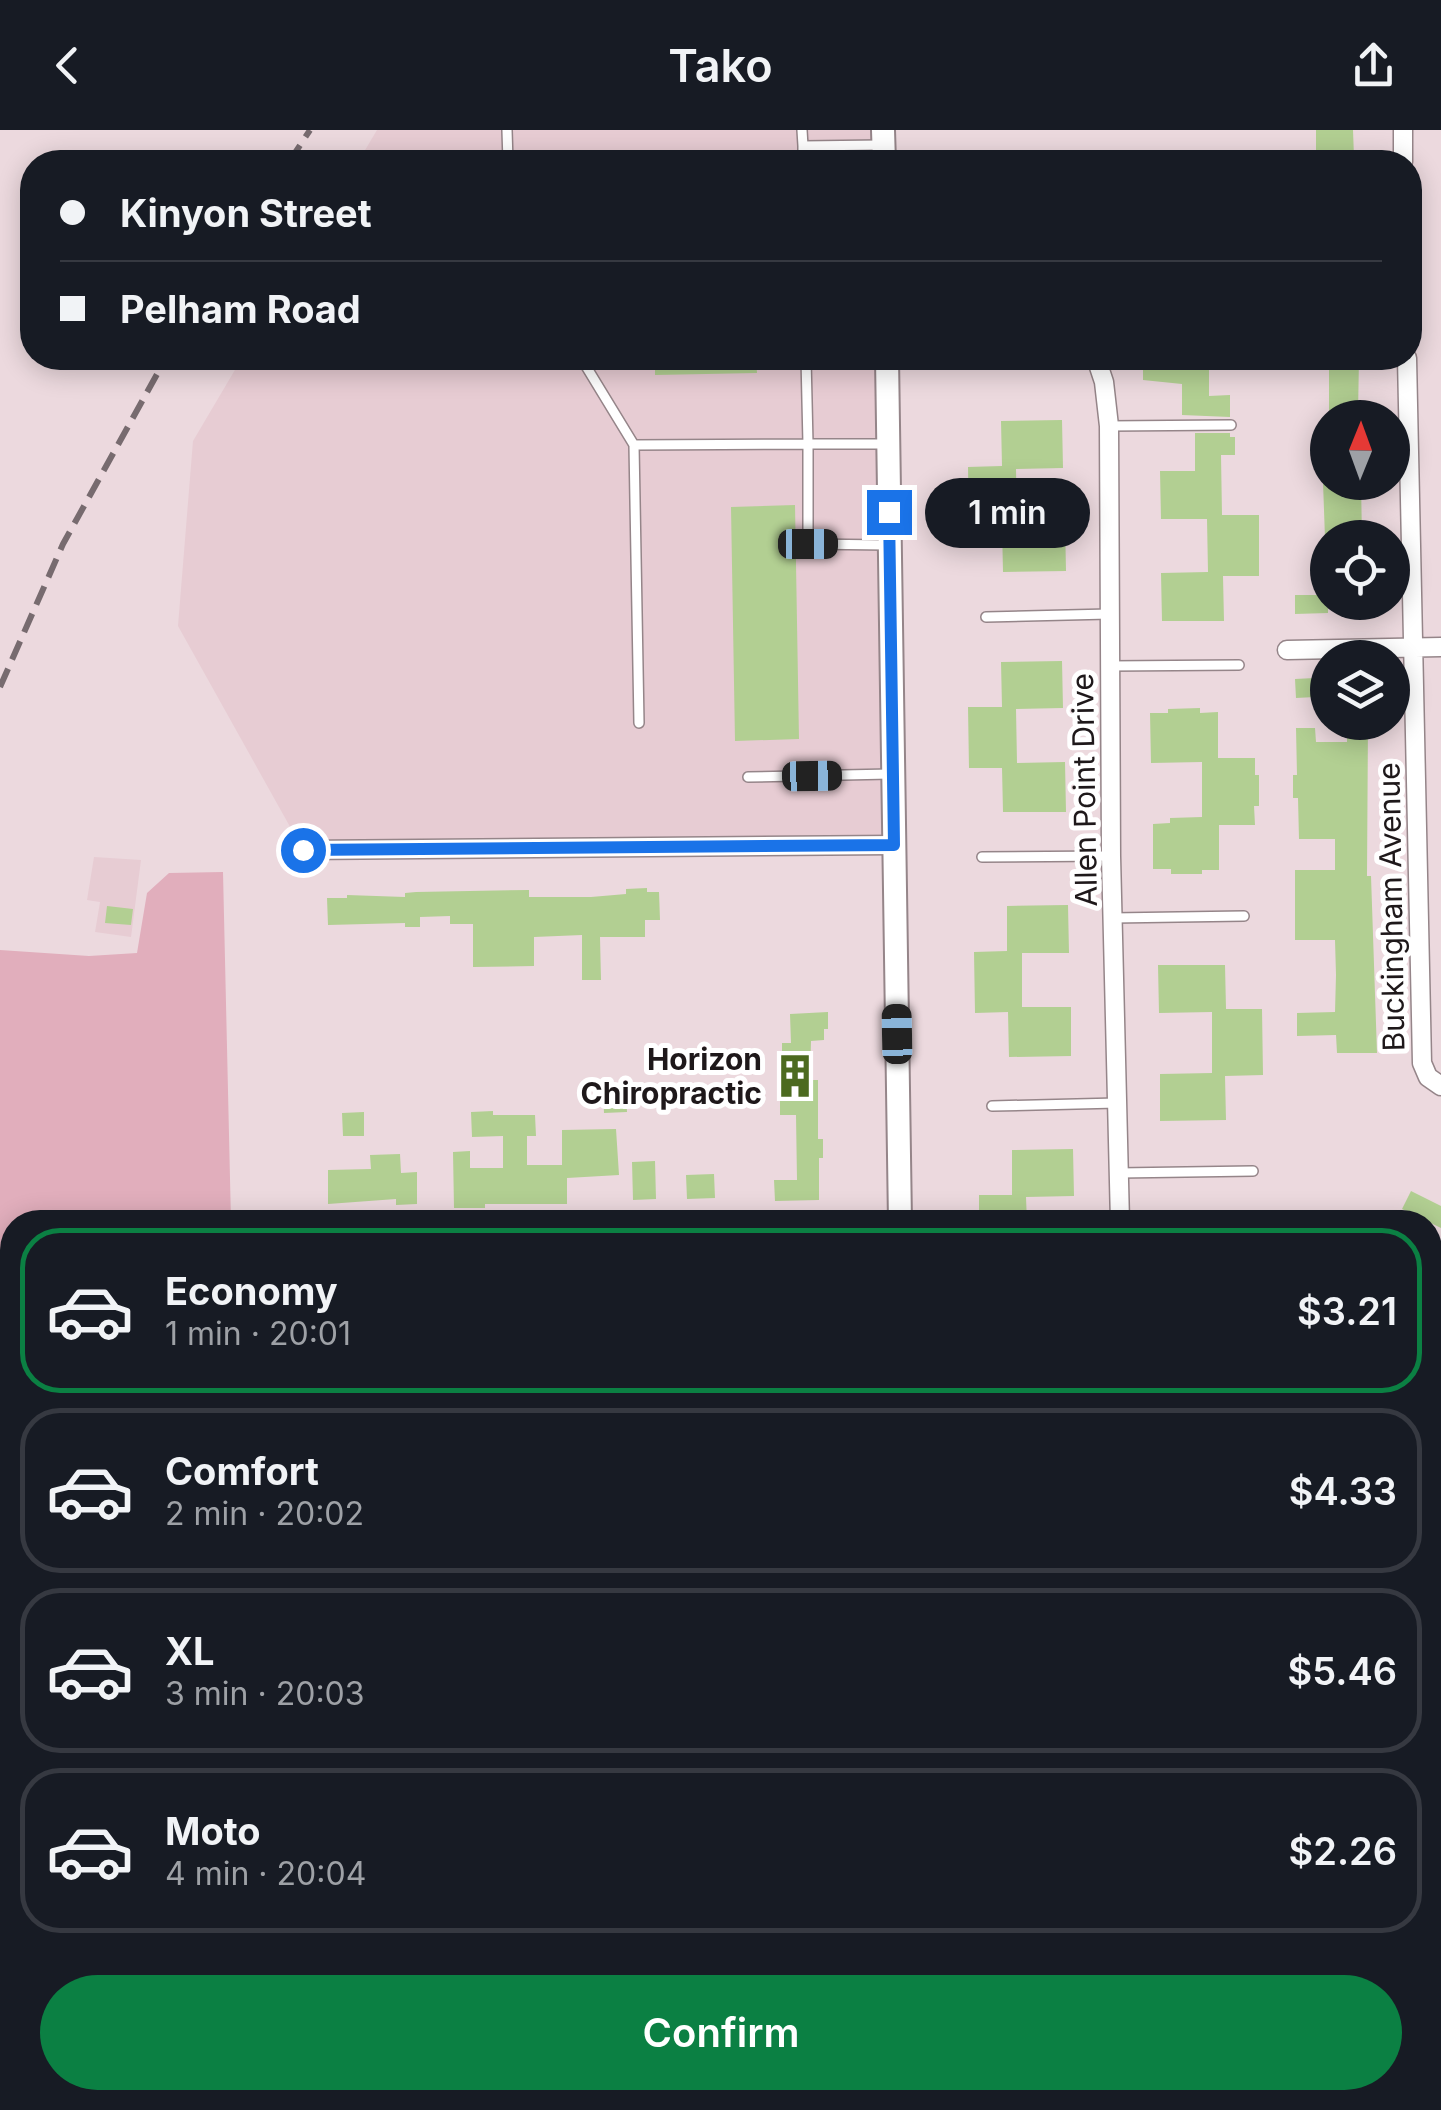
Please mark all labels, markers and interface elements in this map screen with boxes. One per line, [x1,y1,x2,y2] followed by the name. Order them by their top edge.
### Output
[40,38,95,93] icon: back
[668,38,773,93] text: Tako
[1346,38,1401,93] icon: share
[120,190,372,236] text: Kinyon Street
[120,286,361,332] text: Pelham Road
[1310,400,1410,500] north arrow
[1310,400,1410,740] map controls
[924,477,1089,547] callout: 1 min
[867,490,912,535] route end
[968,493,1047,532] text: 1 min
[1310,520,1410,620] button: locate
[778,529,838,559] car
[1310,640,1410,740] button: layers
[1064,673,1104,907] street label: Allen Point Drive
[782,760,842,792] car
[1370,762,1412,1052] street label: Buckingham Avenue
[281,828,326,873] route start
[881,1004,913,1064] car
[581,1041,762,1111] place label: Horizon Chiropractic
[771,1052,819,1100] building icon: Horizon Chiropractic
[45,1266,135,1356] icon: car
[165,1268,338,1314] text: Economy
[1297,1288,1397,1334] text: $3.21
[165,1314,351,1353] text: 1 min · 20:01
[45,1446,135,1536] icon: car
[165,1448,319,1494] text: Comfort
[1289,1468,1397,1514] text: $4.33
[165,1494,364,1533] text: 2 min · 20:02
[45,1626,135,1716] icon: car
[165,1628,215,1674] text: XL
[1288,1648,1397,1694] text: $5.46
[165,1674,365,1713] text: 3 min · 20:03
[45,1806,135,1896] icon: car
[165,1808,261,1854] text: Moto
[1289,1828,1397,1874] text: $2.26
[165,1854,366,1893] text: 4 min · 20:04
[40,1975,1402,2090] button: Confirm

